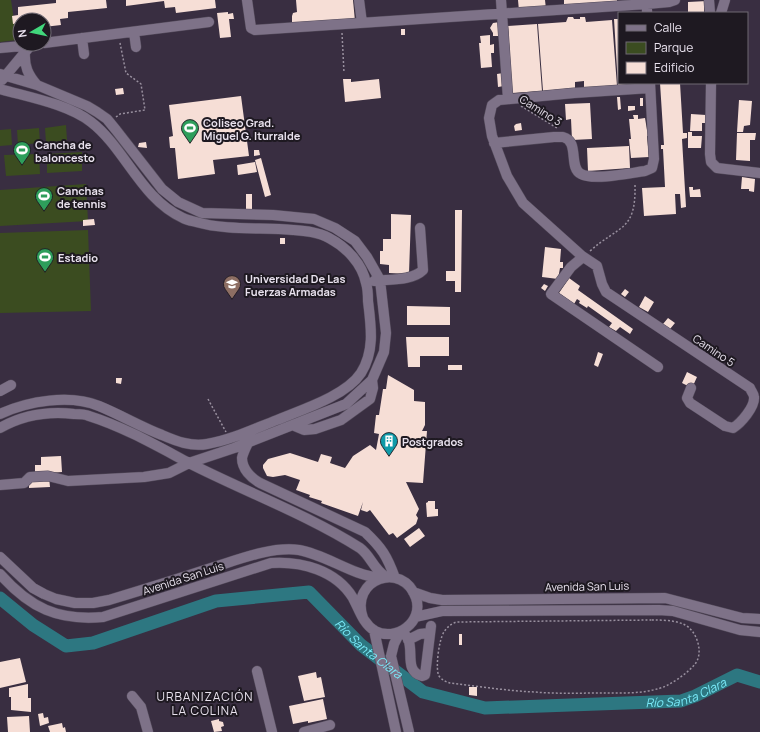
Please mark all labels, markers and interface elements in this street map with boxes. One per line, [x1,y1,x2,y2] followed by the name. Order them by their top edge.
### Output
[12,12,52,52] north arrow
[618,12,748,84] legend
[654,19,682,36] text: Calle
[14,28,30,39] text: N
[654,39,693,56] text: Parque
[654,59,694,76] text: Edificio
[517,91,565,129] street label: Camino 3
[203,115,301,143] place label: Coliseo Grad. Miguel G. Iturralde
[180,118,200,143] sports icon: Coliseo Grad. Miguel G. Iturralde
[35,137,95,165] place label: Cancha de baloncesto
[12,140,32,165] sports icon: Cancha de baloncesto
[57,183,106,211] place label: Canchas de tennis
[34,186,54,211] sports icon: Canchas de tennis
[35,247,55,272] sports icon: Estadio
[58,250,98,265] place label: Estadio
[245,271,345,299] place label: Universidad De Las Fuerzas Armadas
[222,274,242,299] school or university icon: Universidad De Las Fuerzas Armadas
[690,331,738,369] street label: Camino 5
[379,431,399,456] building icon: Postgrados
[402,434,463,449] place label: Postgrados
[141,558,226,598] street label: Avenida San Luis
[545,578,629,594] street label: Avenida San Luis
[331,615,407,683] water label: Río Santa Clara
[645,673,730,711] water label: Río Santa Clara
[157,688,253,719] district label: URBANIZACIÓN LA COLINA

